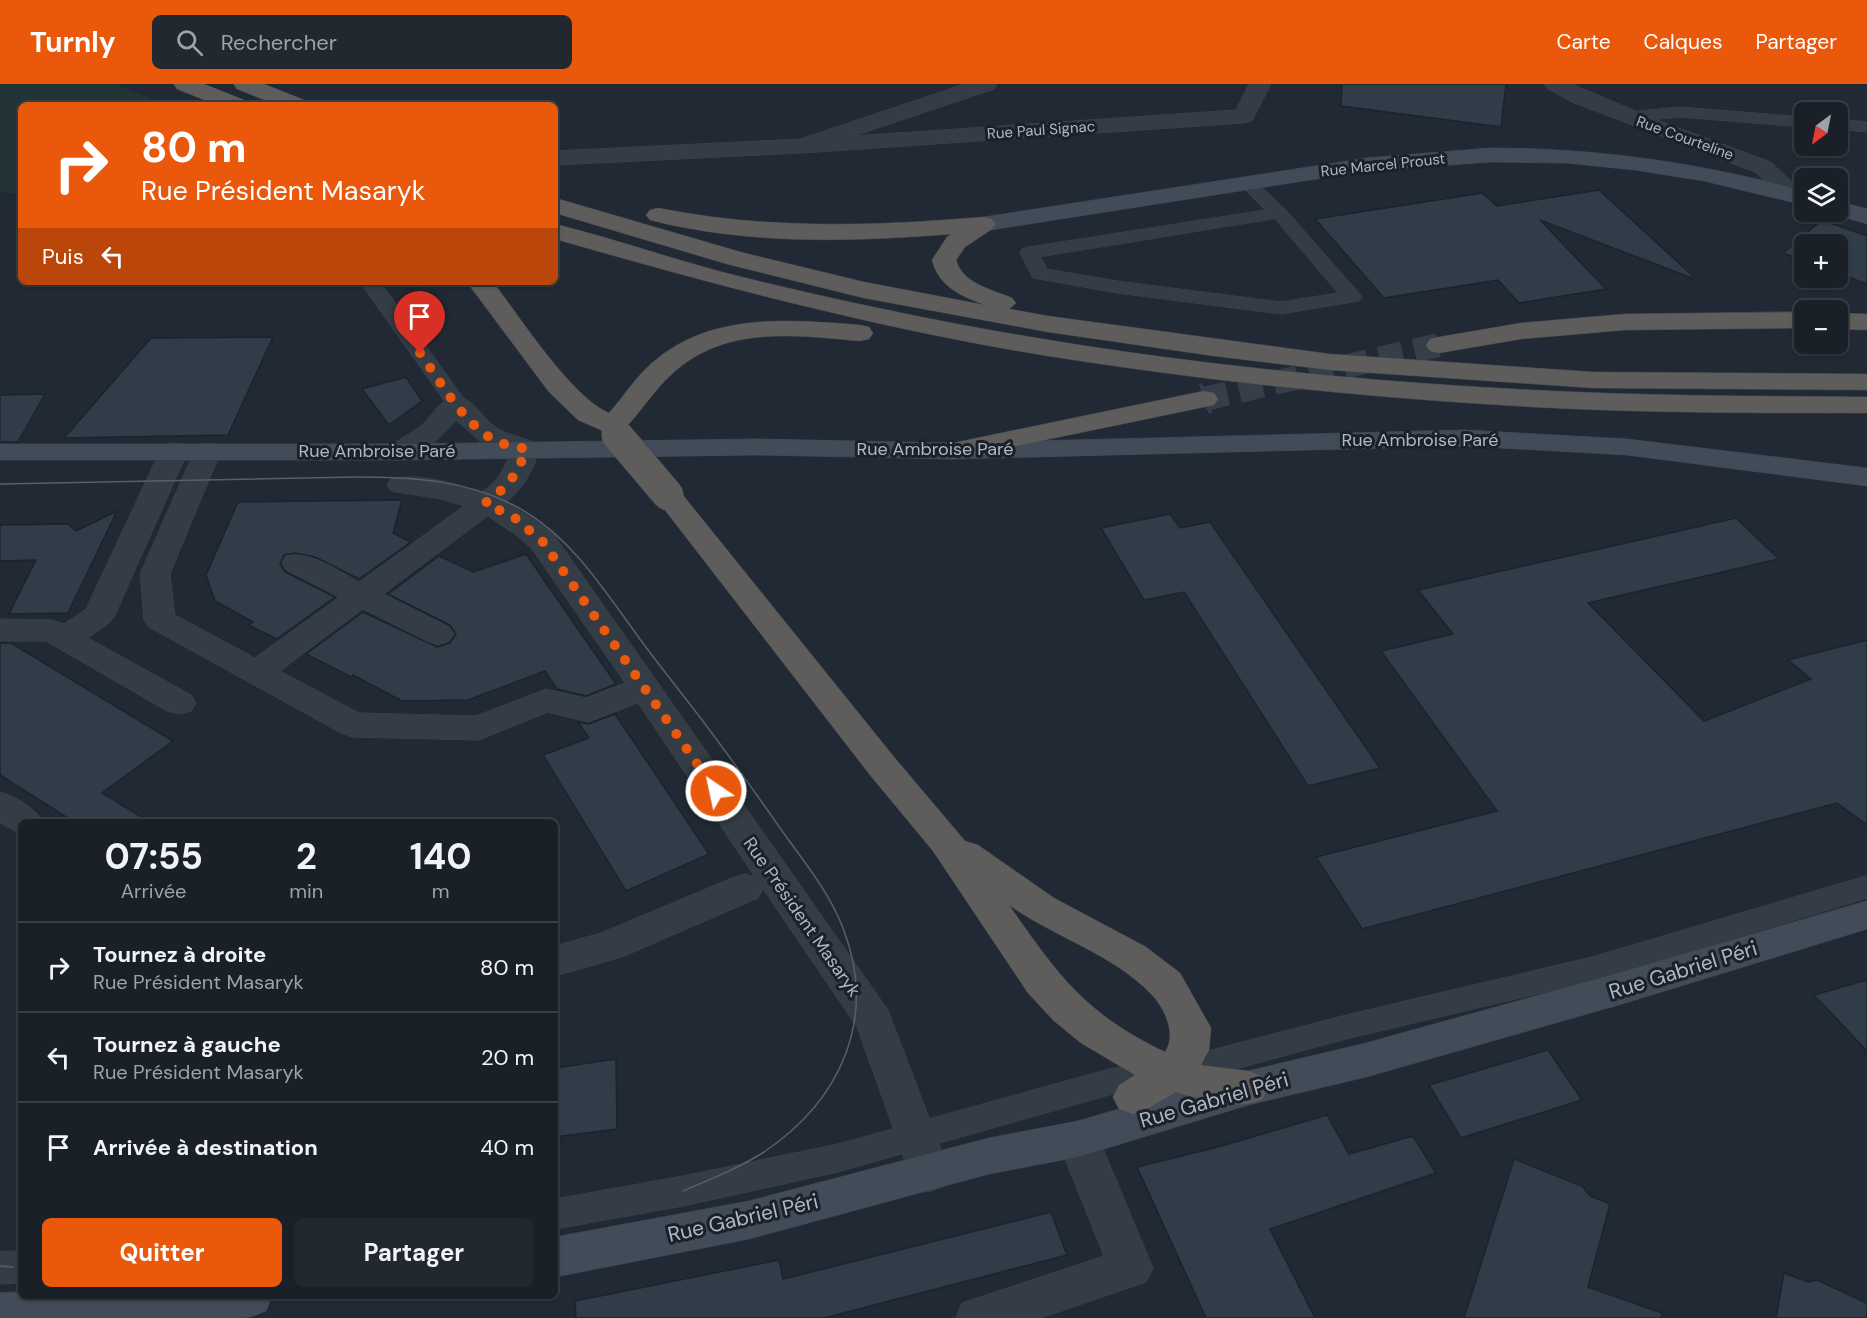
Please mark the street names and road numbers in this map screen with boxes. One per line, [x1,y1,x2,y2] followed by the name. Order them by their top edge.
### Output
[1634,111,1736,165] street label: Rue Courteline
[986,116,1096,144] street label: Rue Paul Signac
[1320,149,1446,181] street label: Rue Marcel Proust
[1342,428,1499,452] street label: Rue Ambroise Paré
[857,437,1014,461] street label: Rue Ambroise Paré
[299,439,456,463] street label: Rue Ambroise Paré
[738,832,866,1002] street label: Rue Président Masaryk
[1605,934,1761,1006] street label: Rue Gabriel Péri
[1136,1065,1292,1135] street label: Rue Gabriel Péri
[665,1187,821,1249] street label: Rue Gabriel Péri

